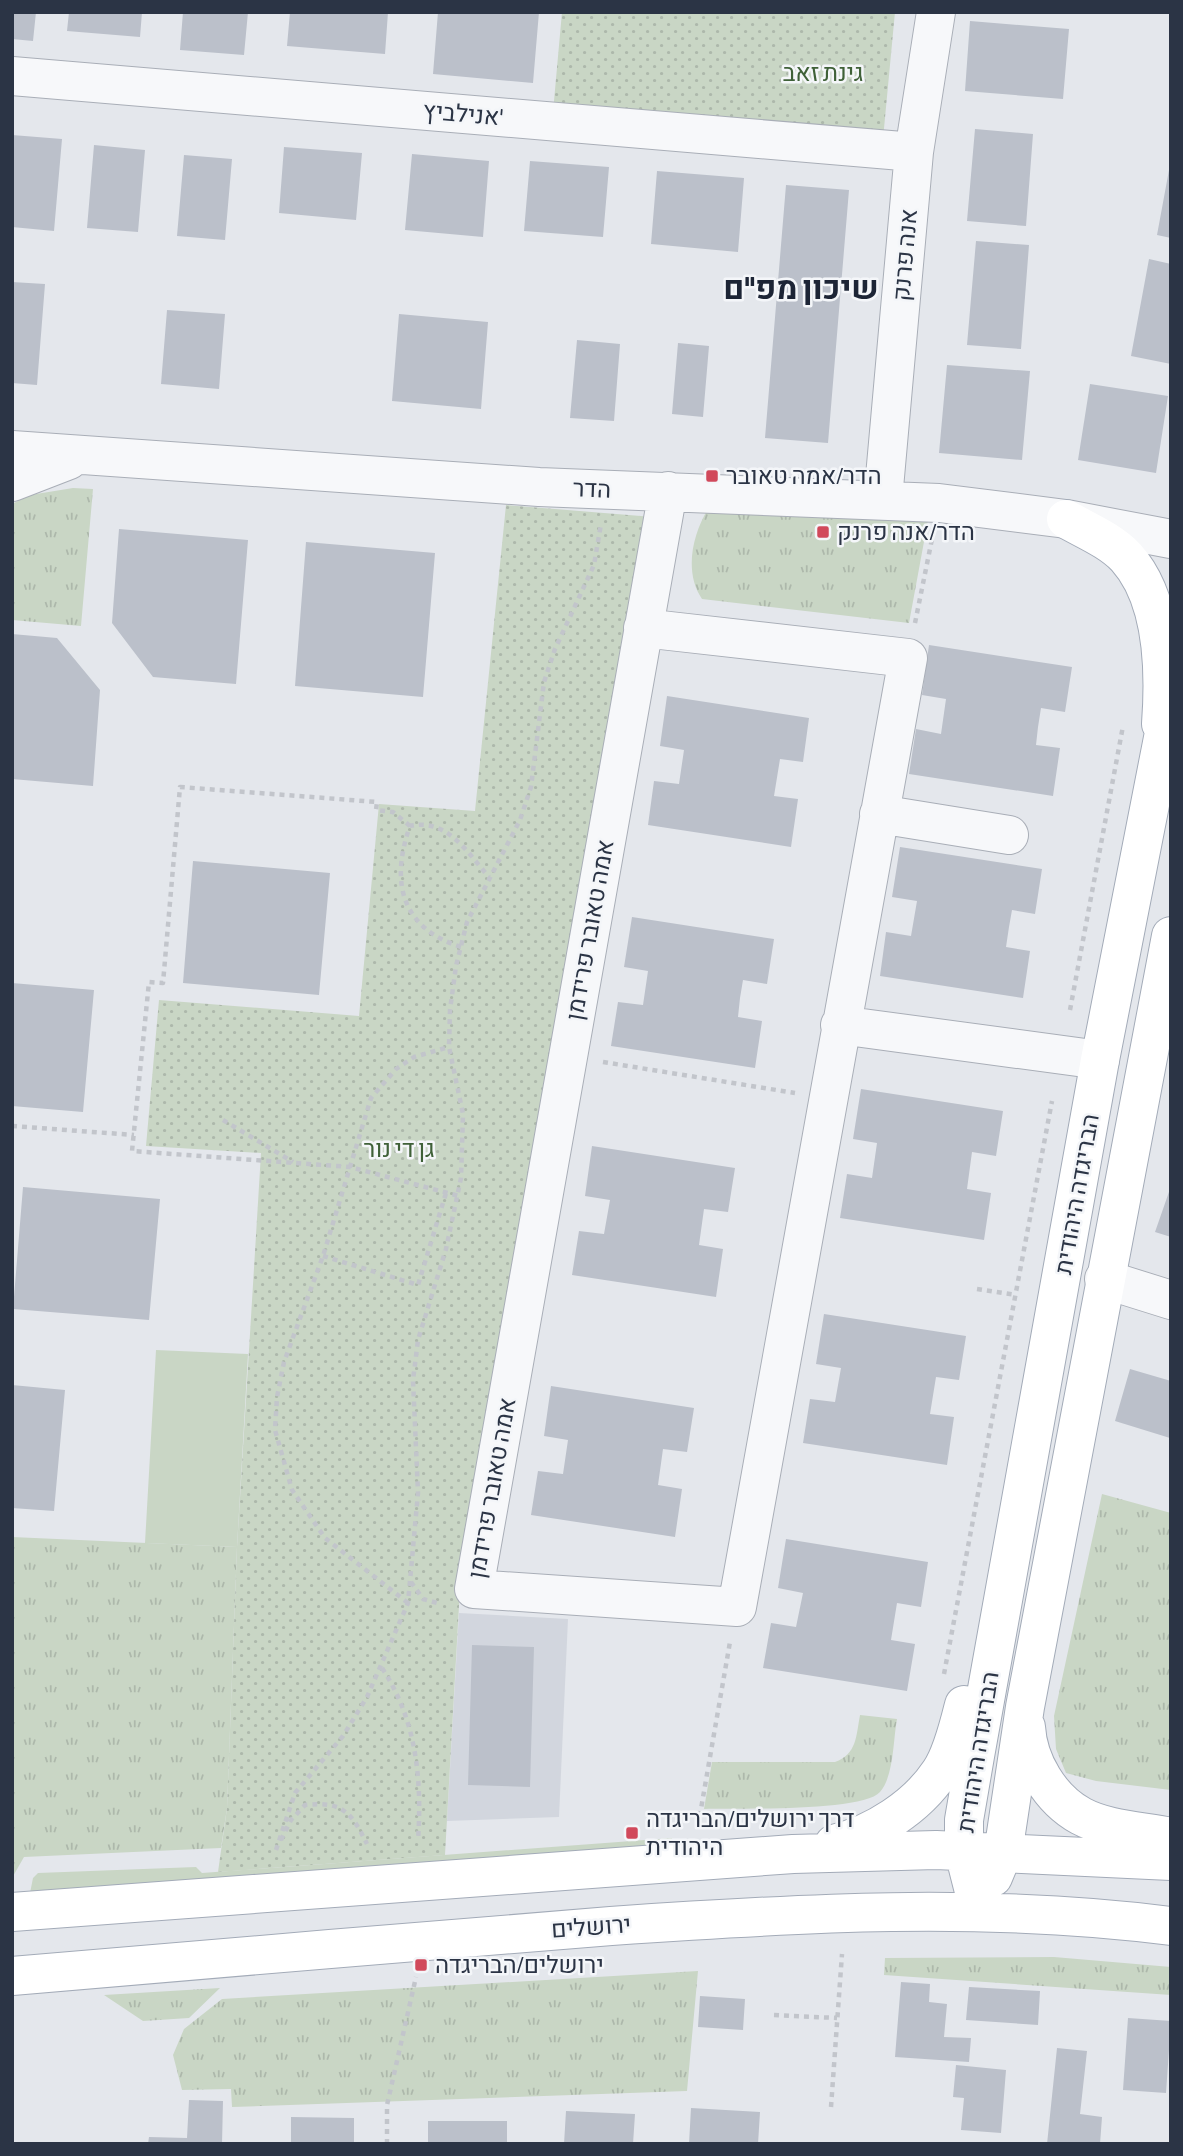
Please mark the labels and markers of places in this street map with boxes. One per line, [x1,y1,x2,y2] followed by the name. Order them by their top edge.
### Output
[726,462,882,491] place label: הדר/אמה טאובר
[704,468,720,484] marker: הדר/אמה טאובר
[837,518,975,547] place label: הדר/אנה פרנק
[815,524,831,540] marker: הדר/אנה פרנק
[646,1805,855,1862] place label: דרך ירושלים/הבריגדה היהודית
[624,1825,640,1841] marker: דרך ירושלים/הבריגדה היהודית
[435,1951,604,1980] place label: ירושלים/הבריגדה
[413,1957,429,1973] marker: ירושלים/הבריגדה

